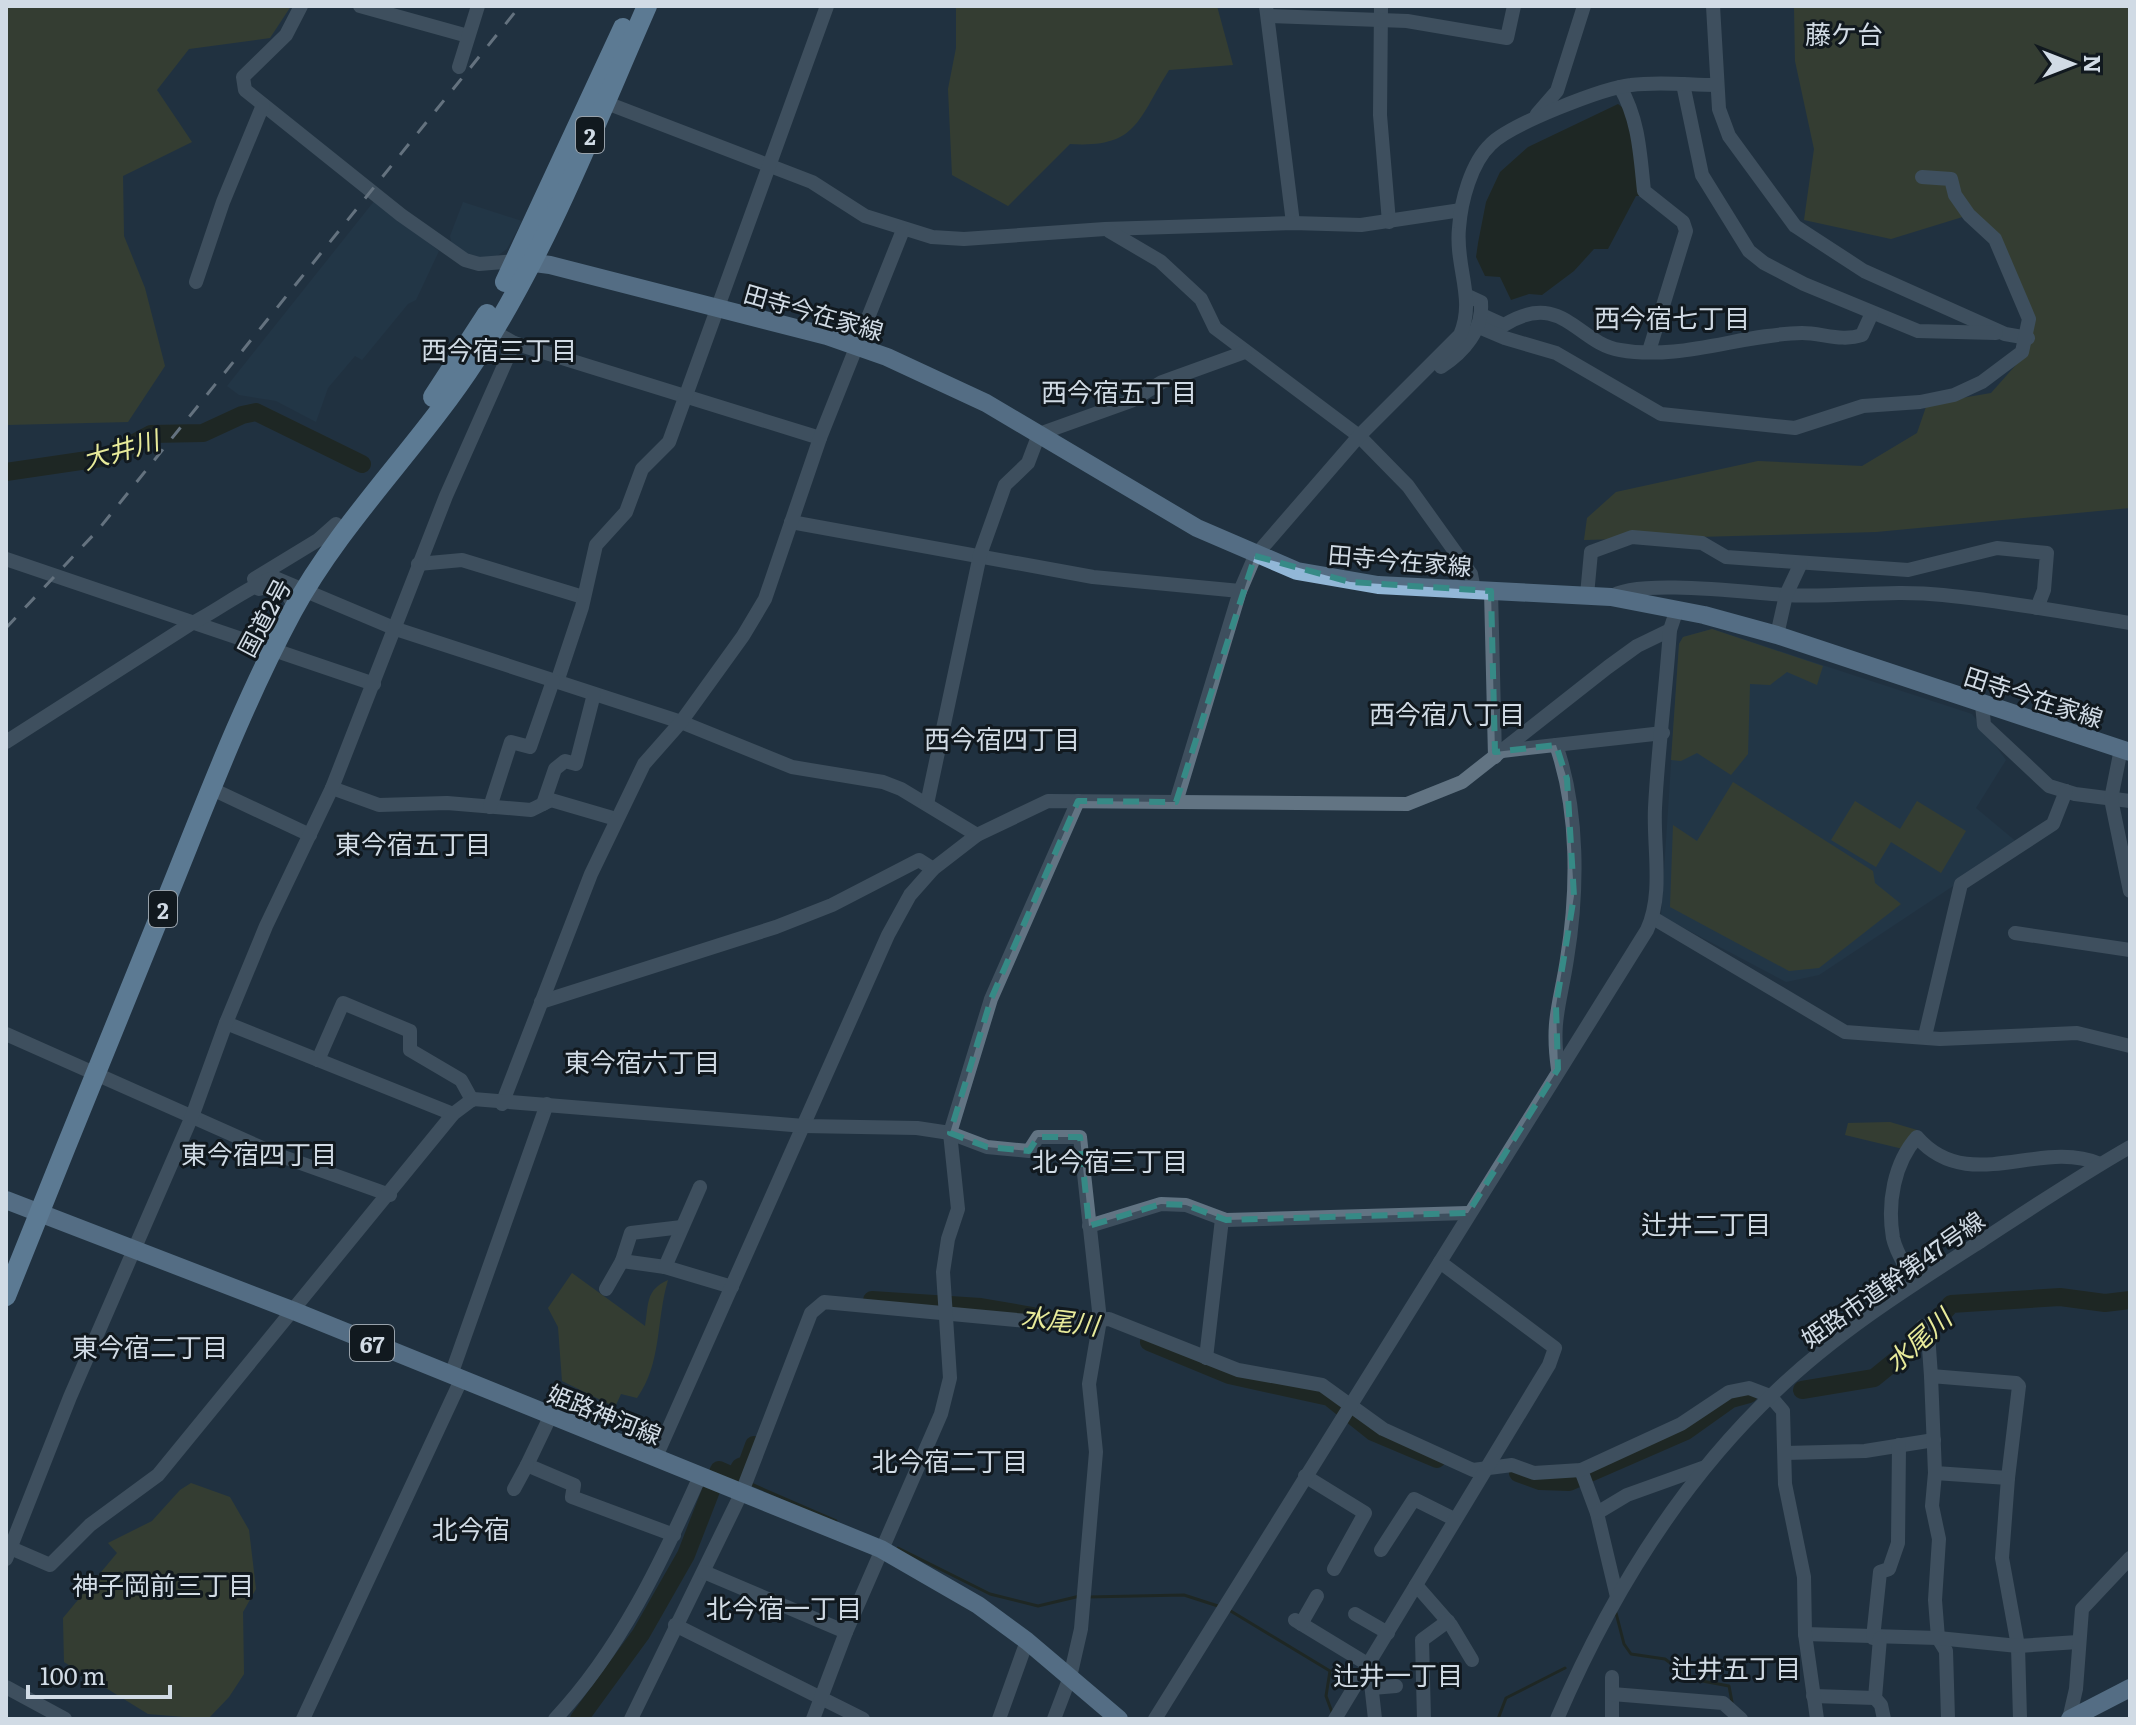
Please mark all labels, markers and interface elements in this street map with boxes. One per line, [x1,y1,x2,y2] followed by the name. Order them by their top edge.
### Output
[1805,13,1883,52] district label: 藤ケ台
[2032,24,2112,104] north arrow
[2077,55,2110,73] text: N
[576,117,604,153] road number: 2
[740,274,888,348] street label: 田寺今在家線
[1594,297,1750,336] district label: 西今宿七丁目
[421,329,577,368] district label: 西今宿三丁目
[1041,371,1197,410] district label: 西今宿五丁目
[77,418,166,477] water label: 大井川
[1327,535,1473,583] street label: 田寺今在家線
[228,572,298,662] street label: 国道2号
[1960,657,2108,735] street label: 田寺今在家線
[1369,693,1525,732] district label: 西今宿八丁目
[924,718,1080,757] district label: 西今宿四丁目
[335,823,491,862] district label: 東今宿五丁目
[149,891,177,927] road number: 2
[564,1041,720,1080] district label: 東今宿六丁目
[181,1133,337,1172] district label: 東今宿四丁目
[1032,1140,1188,1179] district label: 北今宿三丁目
[1793,1202,1991,1354] street label: 姫路市道幹第47号線
[1641,1203,1771,1242] district label: 辻井二丁目
[1019,1295,1104,1343] water label: 水尾川
[1875,1296,1961,1380] water label: 水尾川
[350,1325,394,1361] road number: 67
[72,1326,228,1365] district label: 東今宿二丁目
[543,1374,667,1452] street label: 姫路神河線
[872,1440,1028,1479] district label: 北今宿二丁目
[432,1508,510,1547] district label: 北今宿
[72,1564,254,1603] district label: 神子岡前三丁目
[706,1587,862,1626] district label: 北今宿一丁目
[1671,1647,1801,1686] district label: 辻井五丁目
[28,1649,170,1699] scale bar
[1333,1654,1463,1693] district label: 辻井一丁目
[40,1657,106,1692] text: 100 m

